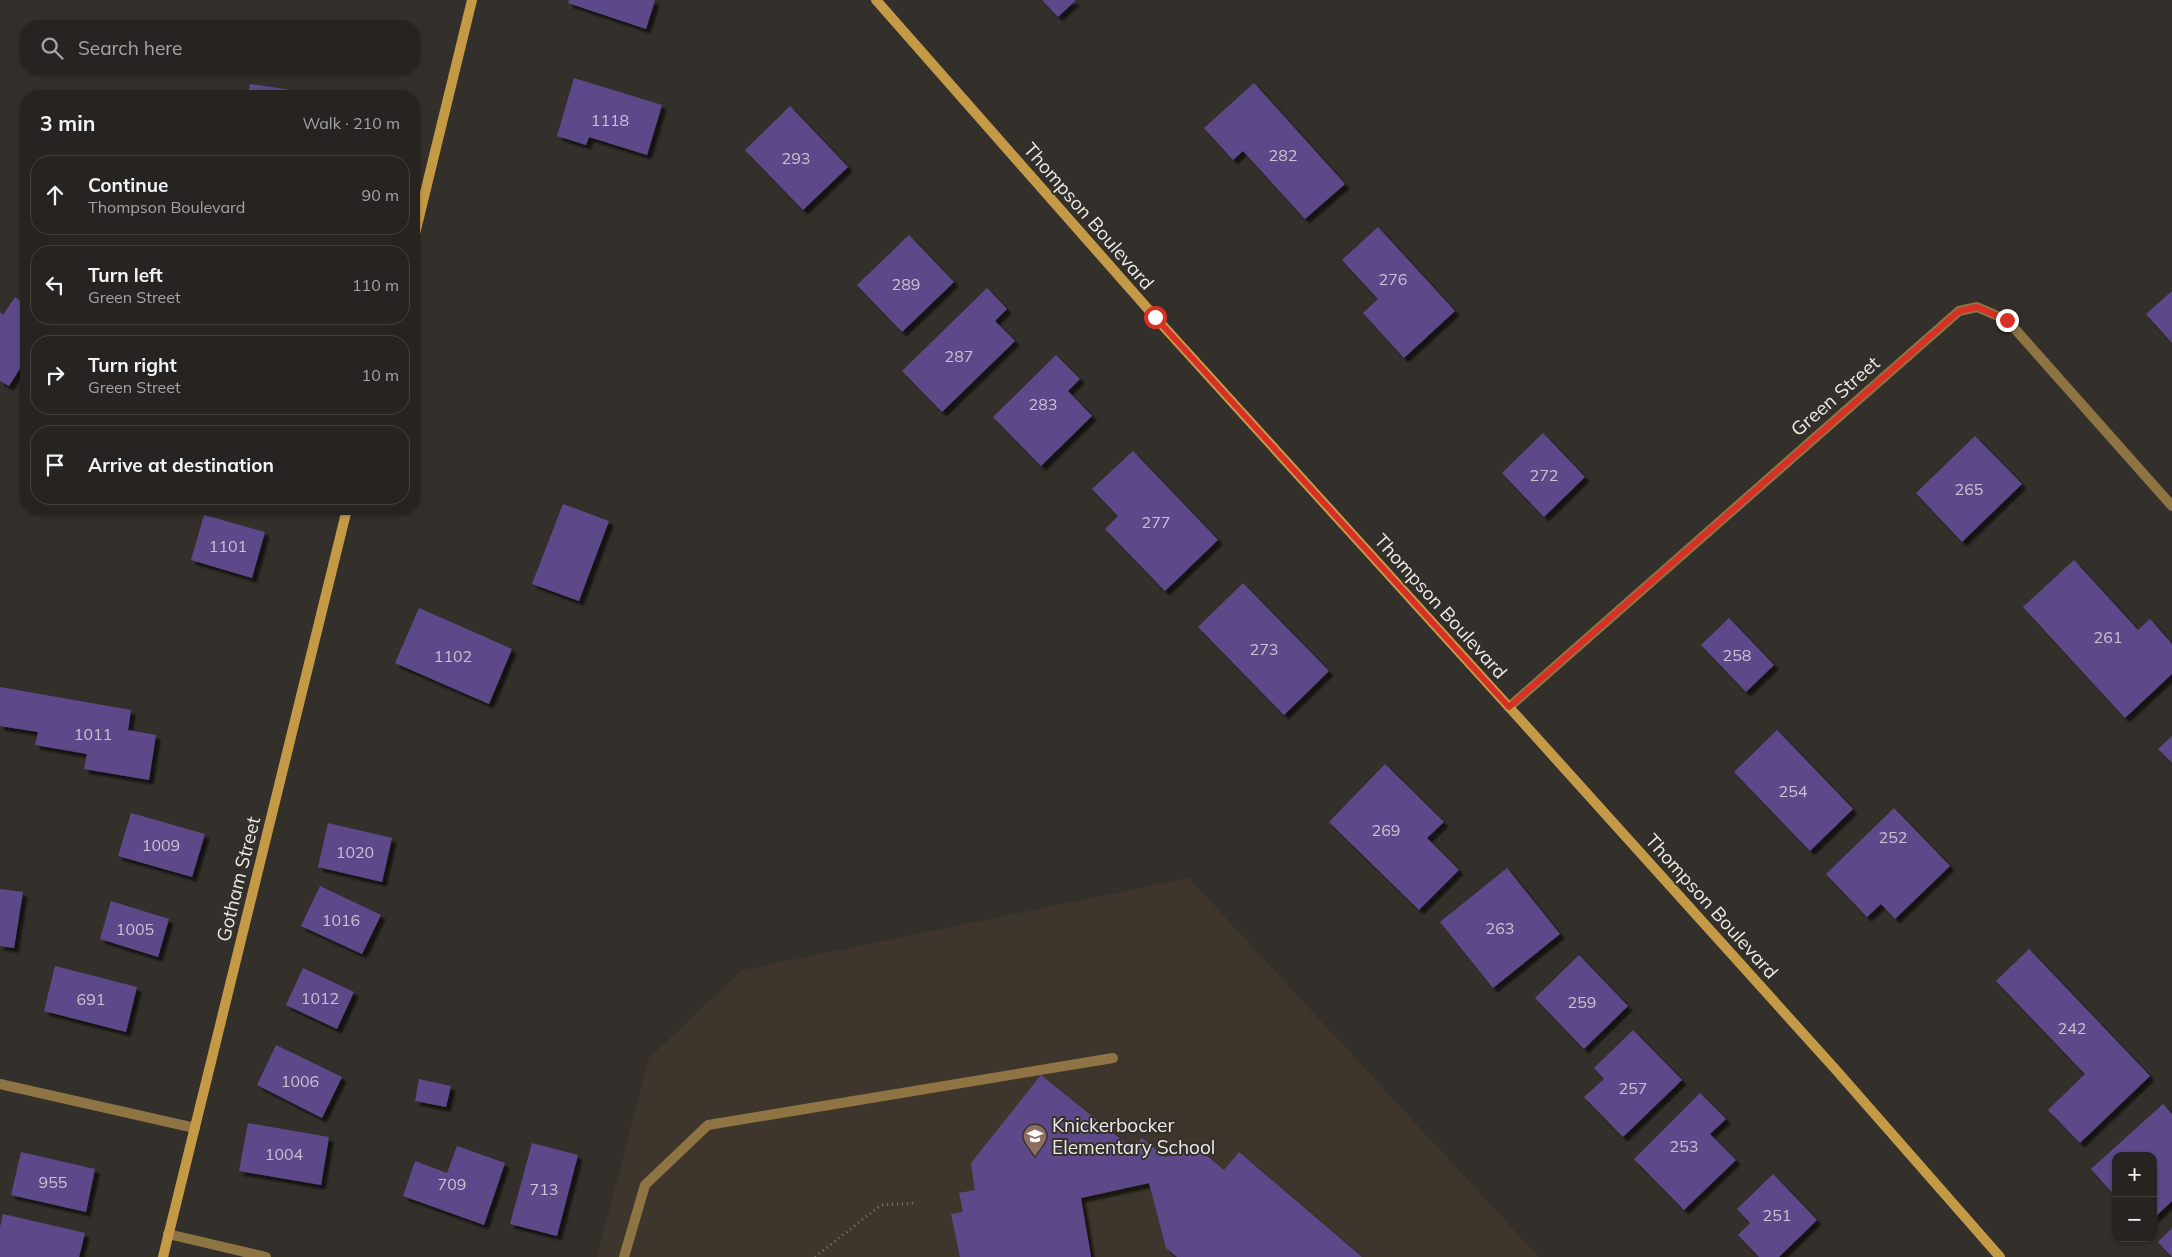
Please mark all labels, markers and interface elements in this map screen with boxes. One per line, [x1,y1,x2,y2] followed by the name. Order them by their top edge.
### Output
[20,20,420,75] search box
[38,34,66,62] icon: search
[78,36,182,60] text: Search here
[40,110,95,136] text: 3 min
[591,110,629,130] house number: 1118
[302,113,400,133] text: Walk · 210 m
[1019,138,1159,294] street label: Thompson Boulevard
[1269,145,1297,165] house number: 282
[782,148,810,168] house number: 293
[88,173,168,197] text: Continue
[41,181,69,209] icon: ahead
[362,185,399,205] text: 90 m
[88,197,245,217] text: Thompson Boulevard
[88,263,163,287] text: Turn left
[1379,269,1407,289] house number: 276
[41,271,69,299] icon: left
[892,274,920,294] house number: 289
[352,275,399,295] text: 110 m
[88,287,181,307] text: Green Street
[1144,306,1167,329] route start
[1996,309,2019,332] route end
[945,346,973,366] house number: 287
[1786,351,1885,441] street label: Green Street
[88,353,177,377] text: Turn right
[41,361,69,389] icon: right
[362,365,399,385] text: 10 m
[88,377,181,397] text: Green Street
[1029,394,1057,414] house number: 283
[41,451,69,479] icon: arrive
[88,453,274,477] text: Arrive at destination
[1530,465,1558,485] house number: 272
[1955,479,1983,499] house number: 265
[1142,512,1170,532] house number: 277
[1370,529,1512,683] street label: Thompson Boulevard
[209,536,247,556] house number: 1101
[2094,627,2122,647] house number: 261
[1250,639,1278,659] house number: 273
[1723,645,1751,665] house number: 258
[434,646,472,666] house number: 1102
[74,724,112,744] house number: 1011
[1779,781,1808,801] house number: 254
[211,814,265,944] street label: Gotham Street
[1372,820,1400,840] house number: 269
[1879,827,1907,847] house number: 252
[1641,829,1783,983] street label: Thompson Boulevard
[142,835,180,855] house number: 1009
[336,842,374,862] house number: 1020
[322,910,360,930] house number: 1016
[1486,918,1514,938] house number: 263
[116,919,154,939] house number: 1005
[301,988,339,1008] house number: 1012
[77,989,105,1009] house number: 691
[1568,992,1596,1012] house number: 259
[2058,1018,2086,1038] house number: 242
[281,1071,319,1091] house number: 1006
[1619,1078,1647,1098] house number: 257
[1052,1113,1215,1159] place label: Knickerbocker Elementary School
[1022,1123,1048,1157] school or university icon: Knickerbocker Elementary School
[1670,1136,1698,1156] house number: 253
[265,1144,304,1164] house number: 1004
[2112,1152,2157,1242] map controls
[2112,1152,2157,1197] button: +
[39,1172,67,1192] house number: 955
[438,1174,466,1194] house number: 709
[530,1179,558,1199] house number: 713
[2112,1197,2157,1242] button: −
[1763,1205,1791,1225] house number: 251

